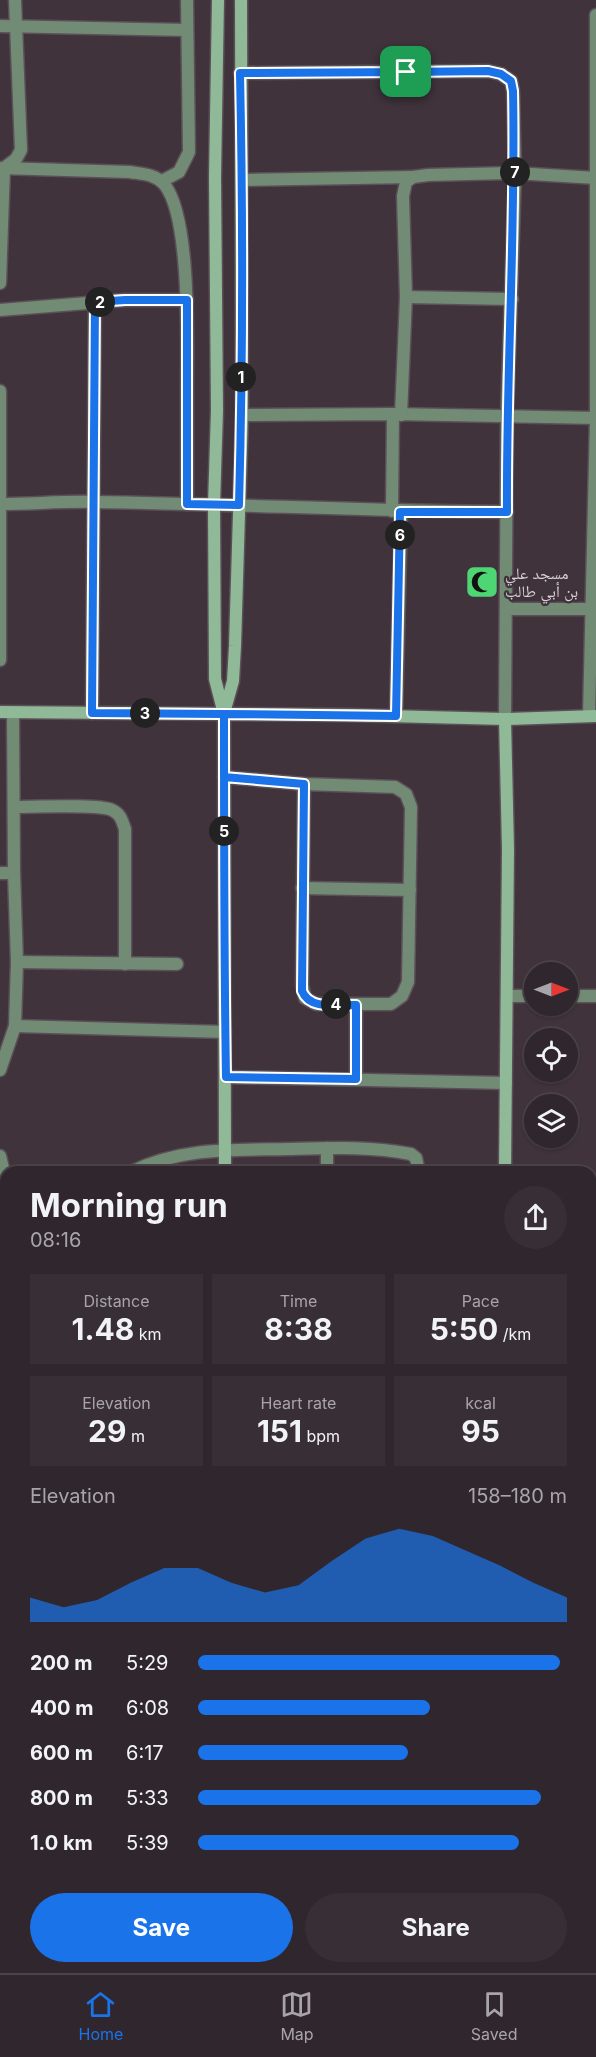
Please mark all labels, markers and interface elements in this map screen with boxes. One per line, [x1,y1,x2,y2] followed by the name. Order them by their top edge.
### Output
[380,46,431,97] pin
[389,55,422,88] icon: arrive
[500,157,530,187] pin: 7
[510,162,520,182] text: 7
[85,287,115,317] pin: 2
[95,292,105,312] text: 2
[226,362,256,392] pin: 1
[238,367,244,387] text: 1
[385,520,415,550] pin: 6
[395,525,405,545] text: 6
[505,563,578,604] place label: مسجد علي بن أبي طالب
[464,564,500,600] mosque icon: مسجد علي بن أبي طالب
[130,698,160,728] pin: 3
[140,703,150,723] text: 3
[209,816,239,846] pin: 5
[219,821,229,841] text: 5
[524,962,578,1016] north arrow
[524,962,578,1148] map controls
[321,989,351,1019] pin: 4
[331,994,341,1014] text: 4
[524,1028,578,1082] button: locate
[524,1094,578,1148] button: layers
[30,1185,228,1225] text: Morning run
[504,1186,567,1249] button: share
[30,1228,81,1252] text: 08:16
[83,1291,150,1311] text: Distance
[280,1291,317,1311] text: Time
[462,1291,499,1311] text: Pace
[71,1311,134,1347] text: 1.48
[264,1311,333,1347] text: 8:38
[430,1311,498,1347] text: 5:50
[134,1324,162,1344] text: km
[498,1324,531,1344] text: /km
[82,1393,151,1413] text: Elevation
[261,1393,336,1413] text: Heart rate
[465,1393,496,1413] text: kcal
[88,1413,126,1449] text: 29
[257,1413,302,1449] text: 151
[461,1413,500,1449] text: 95
[126,1426,145,1446] text: m
[302,1426,340,1446] text: bpm
[30,1484,116,1508] text: Elevation
[468,1484,567,1508] text: 158–180 m
[30,1651,93,1675] text: 200 m
[126,1651,169,1675] text: 5:29
[30,1696,94,1720] text: 400 m
[126,1696,169,1720] text: 6:08
[30,1741,93,1765] text: 600 m
[126,1741,164,1765] text: 6:17
[30,1786,93,1810] text: 800 m
[126,1786,169,1810] text: 5:33
[30,1831,93,1855] text: 1.0 km
[126,1831,169,1855] text: 5:39
[30,1893,293,1962] button: Save
[305,1893,567,1962] button: Share
[79,1988,123,2044] tab: Home
[280,1988,314,2044] tab: Map
[471,1988,517,2044] tab: Saved

